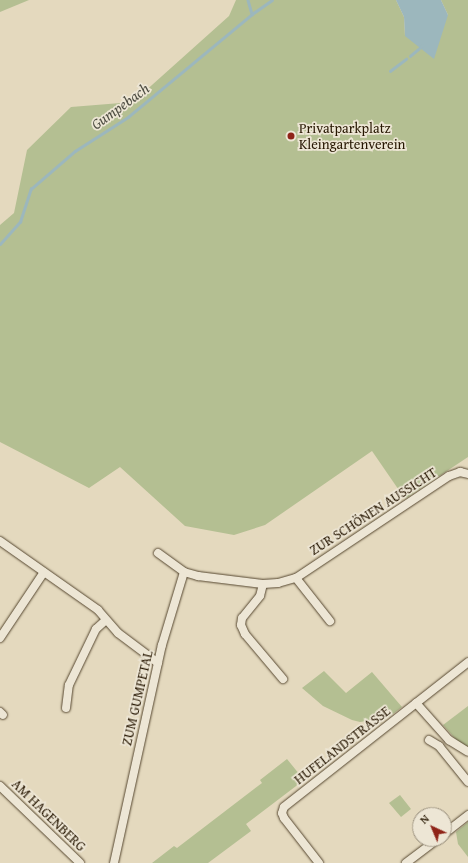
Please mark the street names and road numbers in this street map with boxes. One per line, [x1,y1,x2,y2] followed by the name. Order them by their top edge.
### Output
[306,464,440,558] street label: ZUR SCHÖNEN AUSSICHT
[118,649,156,747] street label: ZUM GUMPETAL
[291,702,393,788] street label: HUFELANDSTRASSE
[8,775,90,855] street label: AM HAGENBERG

